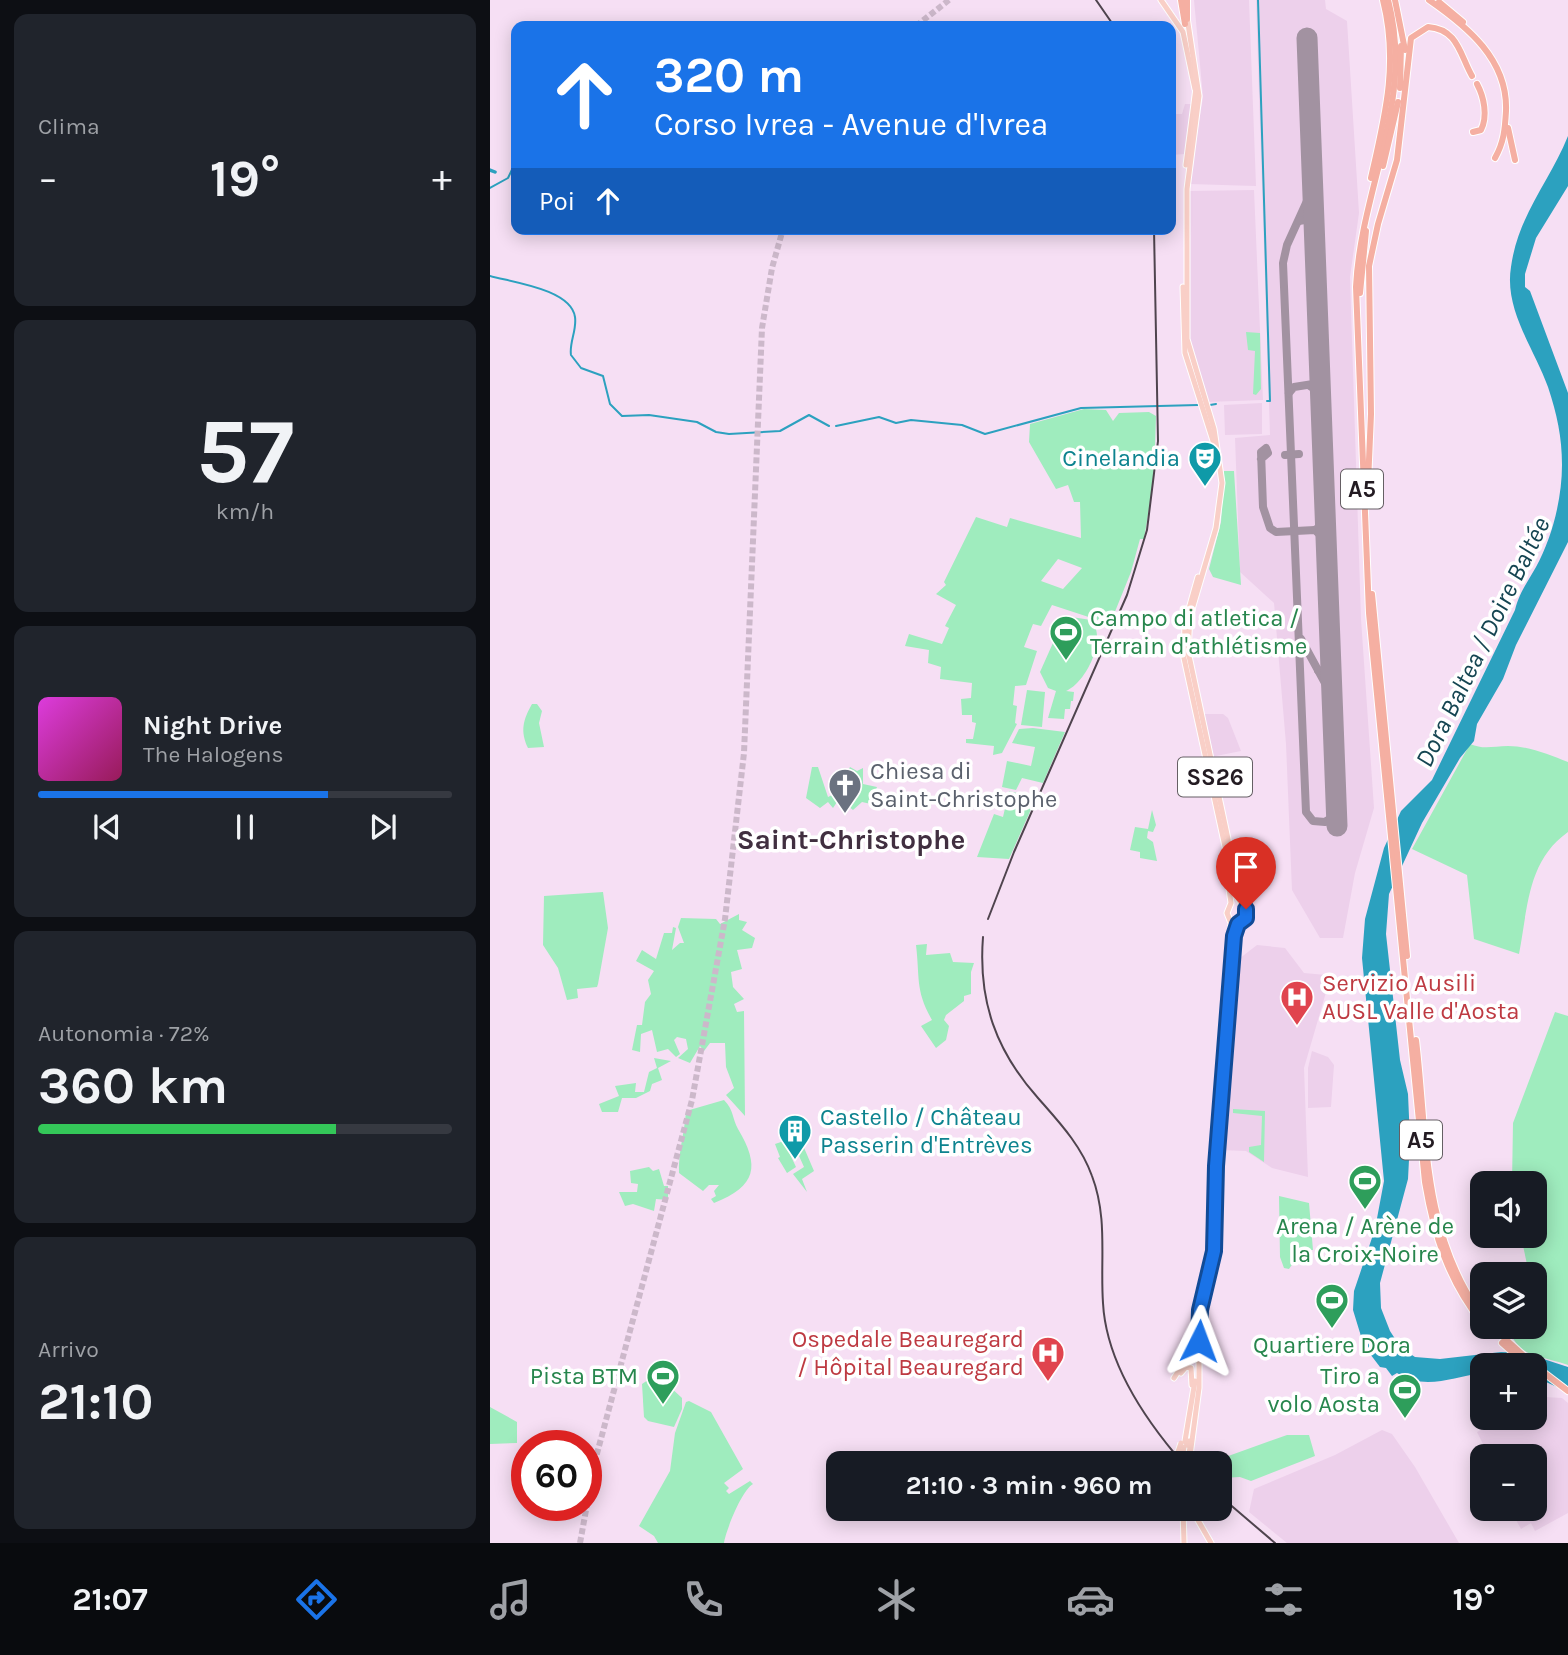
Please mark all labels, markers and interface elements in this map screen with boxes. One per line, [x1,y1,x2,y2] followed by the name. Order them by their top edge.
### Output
[654,47,804,104] text: 320 m
[539,49,630,140] icon: ahead
[654,106,1048,143] text: Corso Ivrea - Avenue d'Ivrea
[38,113,100,140] text: Clima
[210,148,280,209] text: 19°
[38,156,58,201] text: −
[432,156,452,201] text: +
[589,182,627,220] icon: ahead
[539,186,575,217] text: Poi
[196,399,294,505] text: 57
[1186,439,1224,488] theatre icon: Cinelandia
[1062,444,1180,472] place label: Cinelandia
[1341,470,1383,509] road number: A5
[216,498,274,525] text: km/h
[1408,512,1556,772] water label: Dora Baltea / Doire Baltée
[1090,604,1307,660] place label: Campo di atletica / Terrain d'athlétisme
[1047,613,1085,662] sports icon: Campo di atletica / Terrain d'athlétisme
[143,710,282,741] text: Night Drive
[143,741,283,768] text: The Halogens
[870,757,1057,813] place label: Chiesa di Saint-Christophe
[1178,758,1252,796] road number: SS26
[826,766,864,815] church icon: Chiesa di Saint-Christophe
[88,808,126,846] icon: previous
[226,808,264,846] icon: pause
[364,808,402,846] icon: next
[737,823,965,856] district label: Saint-Christophe
[1216,837,1276,909] pin
[1227,848,1265,886] icon: arrive
[1322,969,1520,1025] place label: Servizio Ausili AUSL Valle d'Aosta
[1278,978,1316,1027] hospital icon: Servizio Ausili AUSL Valle d'Aosta
[38,1020,210,1047] text: Autonomia · 72%
[38,1055,228,1116] text: 360 km
[820,1103,1033,1159] place label: Castello / Château Passerin d'Entrèves
[776,1112,814,1161] building icon: Castello / Château Passerin d'Entrèves
[1400,1120,1442,1160] road number: A5
[1346,1162,1384,1211] sports icon: Arena / Arène de la Croix-Noire
[1470,1171,1547,1521] map controls
[1470,1171,1547,1248] button: sound
[1276,1212,1454,1268] place label: Arena / Arène de la Croix-Noire
[1470,1262,1547,1339] button: layers
[1313,1281,1351,1330] sports icon: Quartiere Dora
[1162,1304,1236,1378] position arrow
[792,1325,1024,1381] place label: Ospedale Beauregard / Hôpital Beauregard
[1253,1331,1411,1359] place label: Quartiere Dora
[1029,1334,1067,1383] hospital icon: Ospedale Beauregard / Hôpital Beauregard
[38,1336,99,1363] text: Arrivo
[1470,1353,1547,1430] button: +
[644,1357,682,1406] sports icon: Pista BTM
[530,1362,638,1390] place label: Pista BTM
[1268,1362,1380,1418] place label: Tiro a volo Aosta
[38,1371,153,1432] text: 21:10
[1386,1371,1424,1420] sports icon: Tiro a volo Aosta
[511,1430,602,1521] speed limit sign: 60
[1470,1444,1547,1521] button: −
[906,1470,1152,1501] text: 21:10 · 3 min · 960 m
[292,1575,341,1624] icon: directions
[486,1575,535,1624] icon: music
[679,1575,728,1624] icon: phone
[872,1575,921,1624] icon: climate
[1066,1575,1115,1624] icon: car
[1259,1575,1308,1624] icon: filters
[72,1581,148,1618] text: 21:07
[1452,1581,1496,1618] text: 19°

